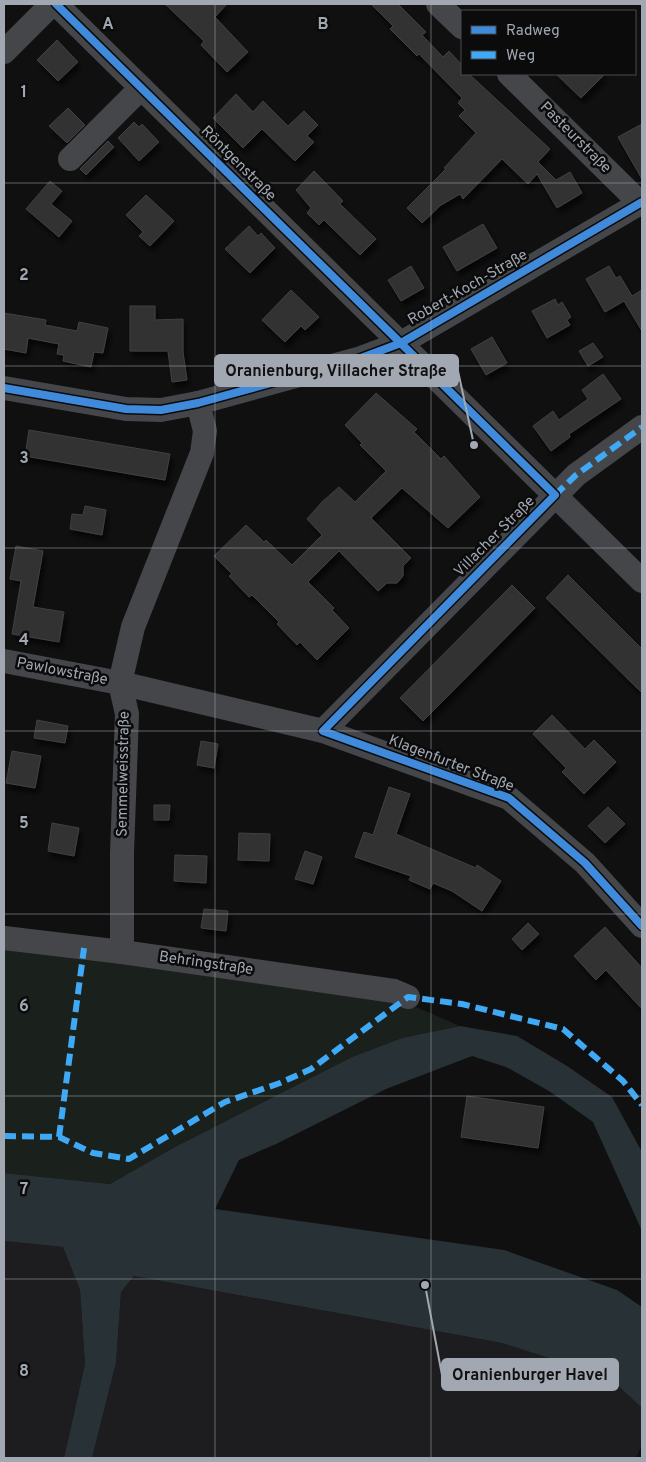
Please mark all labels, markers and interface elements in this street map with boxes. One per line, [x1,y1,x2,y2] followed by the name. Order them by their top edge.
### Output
[461,10,636,75] legend
[102,15,114,35] text: A
[317,15,329,35] text: B
[506,22,560,41] text: Radweg
[506,47,535,66] text: Weg
[21,83,27,103] text: 1
[535,98,615,178] street label: Pasteurstraße
[196,122,280,206] street label: Röntgenstraße
[405,246,531,330] street label: Robert-Koch-Straße
[19,266,29,286] text: 2
[215,355,458,386] callout: Oranienburg, Villacher Straße
[225,362,447,382] text: Oranienburg, Villacher Straße
[19,449,29,469] text: 3
[450,492,540,582] street label: Villacher Straße
[19,631,29,651] text: 4
[15,654,109,690] street label: Pawlowstraße
[113,711,135,837] street label: Semmelweisstraße
[385,731,517,797] street label: Klagenfurter Straße
[19,814,29,834] text: 5
[158,948,254,980] street label: Behringstraße
[19,997,29,1017] text: 6
[20,1180,28,1200] text: 7
[442,1359,618,1390] callout: Oranienburger Havel
[19,1362,29,1382] text: 8
[452,1366,608,1386] text: Oranienburger Havel

